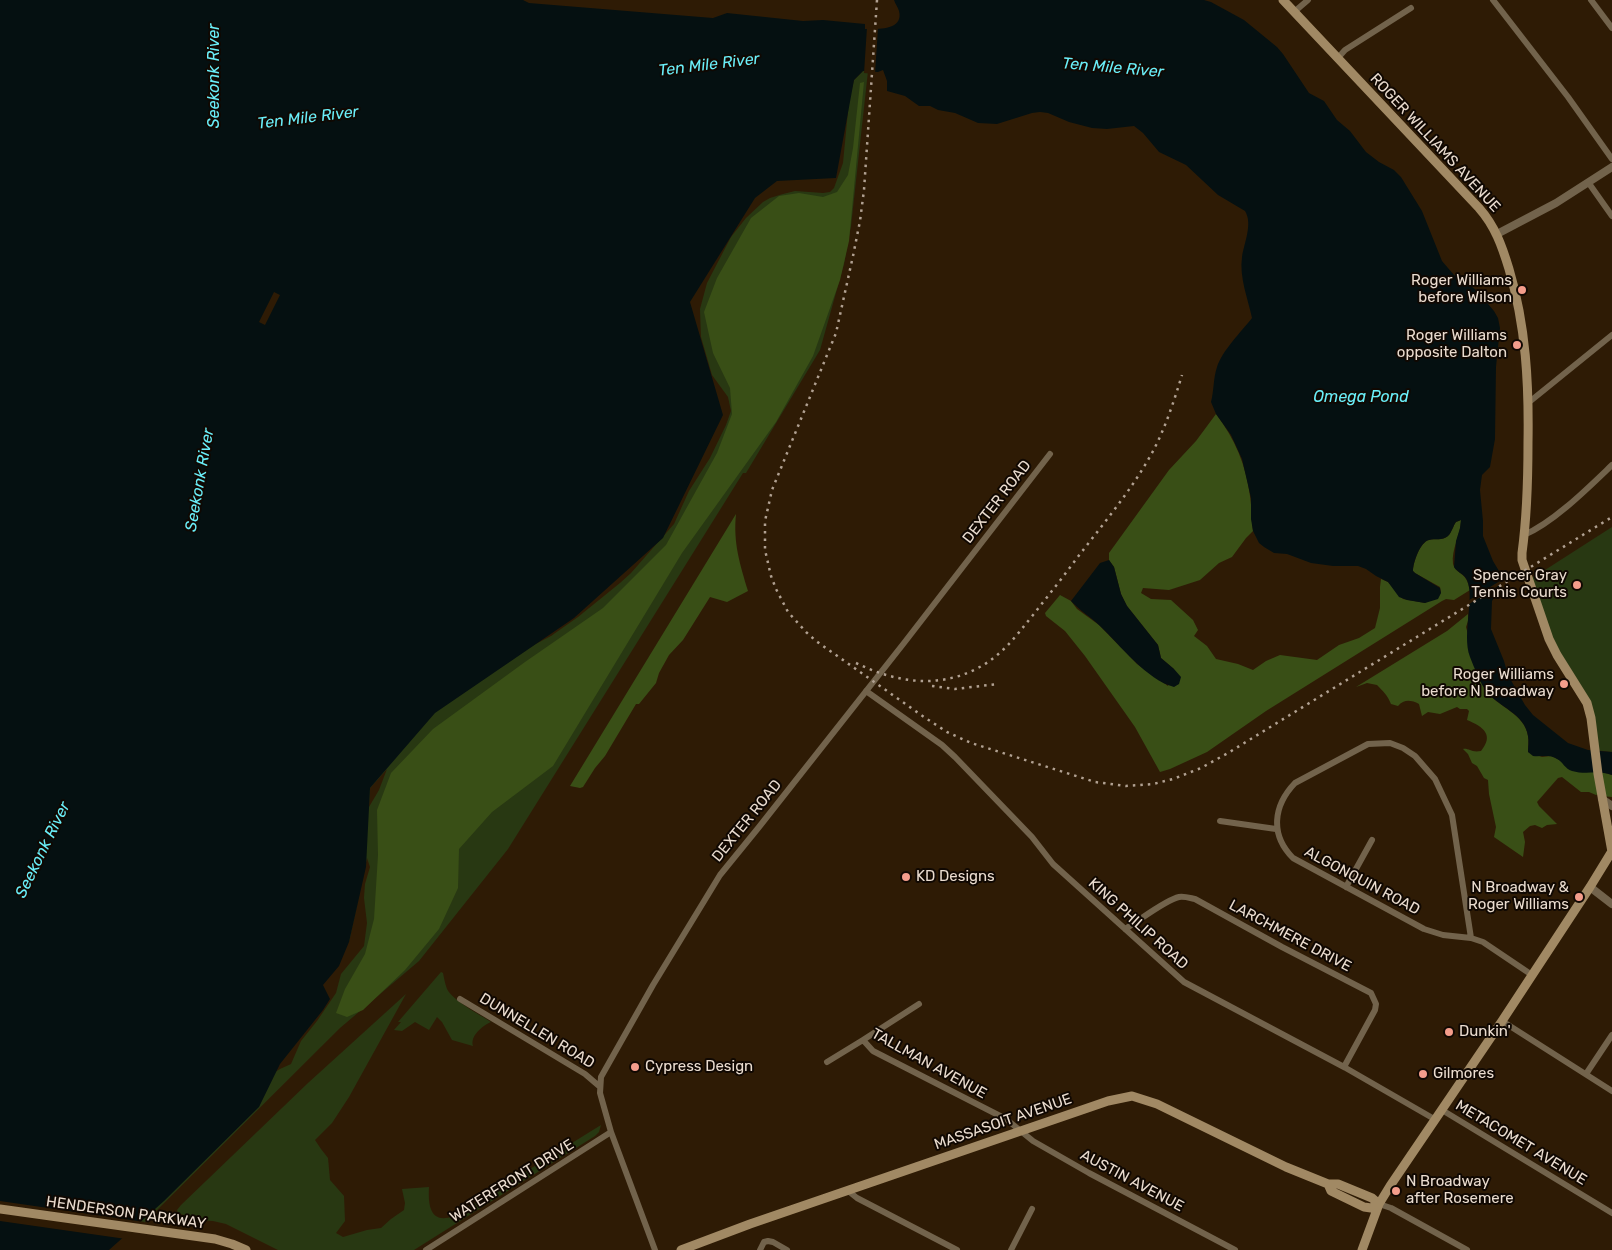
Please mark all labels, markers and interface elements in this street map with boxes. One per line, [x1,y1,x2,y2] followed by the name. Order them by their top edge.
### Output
[204,24,224,128] water label: Seekonk River
[657,49,761,81] water label: Ten Mile River
[1061,54,1165,82] water label: Ten Mile River
[1366,70,1504,216] street label: ROGER WILLIAMS AVENUE
[256,102,360,134] water label: Ten Mile River
[1411,272,1512,307] place label: Roger Williams before Wilson
[1516,284,1528,296] marker: Roger Williams before Wilson
[1397,327,1507,362] place label: Roger Williams opposite Dalton
[1511,339,1523,351] marker: Roger Williams opposite Dalton
[1313,387,1409,407] water label: Omega Pond
[181,427,219,533] water label: Seekonk River
[959,457,1035,547] street label: DEXTER ROAD
[1471,567,1567,602] place label: Spencer Gray Tennis Courts
[1571,579,1583,591] marker: Spencer Gray Tennis Courts
[1421,666,1554,701] place label: Roger Williams before N Broadway
[1558,678,1570,690] marker: Roger Williams before N Broadway
[708,776,786,866] street label: DEXTER ROAD
[11,799,75,901] water label: Seekonk River
[1301,843,1423,919] street label: ALGONQUIN ROAD
[916,868,995,886] place label: KD Designs
[900,871,912,883] marker: KD Designs
[1084,875,1192,973] street label: KING PHILIP ROAD
[1468,879,1569,914] place label: N Broadway & Roger Williams
[1573,891,1585,903] marker: N Broadway & Roger Williams
[1226,896,1354,976] street label: LARCHMERE DRIVE
[476,990,598,1072] street label: DUNNELLEN ROAD
[1459,1023,1511,1041] place label: Dunkin'
[868,1025,990,1103] street label: TALLMAN AVENUE
[1443,1026,1455,1038] marker: Dunkin'
[645,1058,753,1076] place label: Cypress Design
[629,1061,641,1073] marker: Cypress Design
[1433,1065,1494,1083] place label: Gilmores
[1417,1068,1429,1080] marker: Gilmores
[932,1090,1074,1154] street label: MASSASOIT AVENUE
[1452,1097,1590,1189] street label: METACOMET AVENUE
[447,1136,577,1226] street label: WATERFRONT DRIVE
[1077,1146,1187,1216] street label: AUSTIN AVENUE
[1406,1173,1514,1208] place label: N Broadway after Rosemere
[1390,1185,1402,1197] marker: N Broadway after Rosemere
[45,1193,207,1233] street label: HENDERSON PARKWAY

